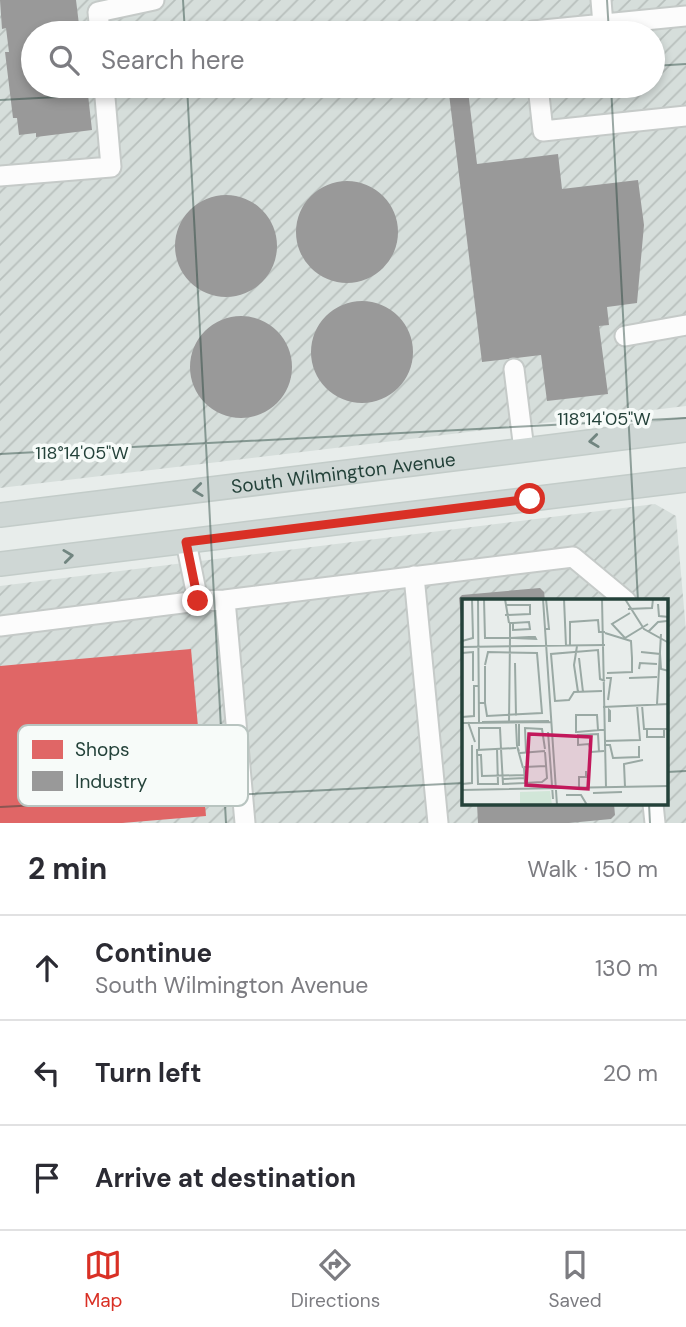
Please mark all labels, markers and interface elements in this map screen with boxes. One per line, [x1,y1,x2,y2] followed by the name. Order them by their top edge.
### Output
[21,21,665,98] search box
[45,41,83,79] icon: search
[101,43,244,77] text: Search here
[557,407,651,431] text: 118°14'05"W
[588,434,600,449] one-way arrow
[35,441,129,465] text: 118°14'05"W
[230,446,457,499] street label: South Wilmington Avenue
[192,483,204,498] one-way arrow
[514,483,545,514] route start
[62,549,74,564] one-way arrow
[182,585,213,616] route end
[462,599,668,806] inset map
[18,725,248,806] legend
[75,737,130,762] text: Shops
[75,769,148,794] text: Industry
[28,849,107,888] text: 2 min
[527,854,658,884] text: Walk · 150 m
[95,936,212,970] text: Continue
[28,949,66,987] icon: ahead
[595,953,658,983] text: 130 m
[95,970,368,1000] text: South Wilmington Avenue
[28,1054,66,1092] icon: left
[95,1056,202,1090] text: Turn left
[603,1058,658,1088] text: 20 m
[28,1159,66,1197] icon: arrive
[95,1161,356,1195] text: Arrive at destination
[84,1246,122,1313] tab: Map
[291,1246,380,1313] tab: Directions
[549,1246,602,1313] tab: Saved

